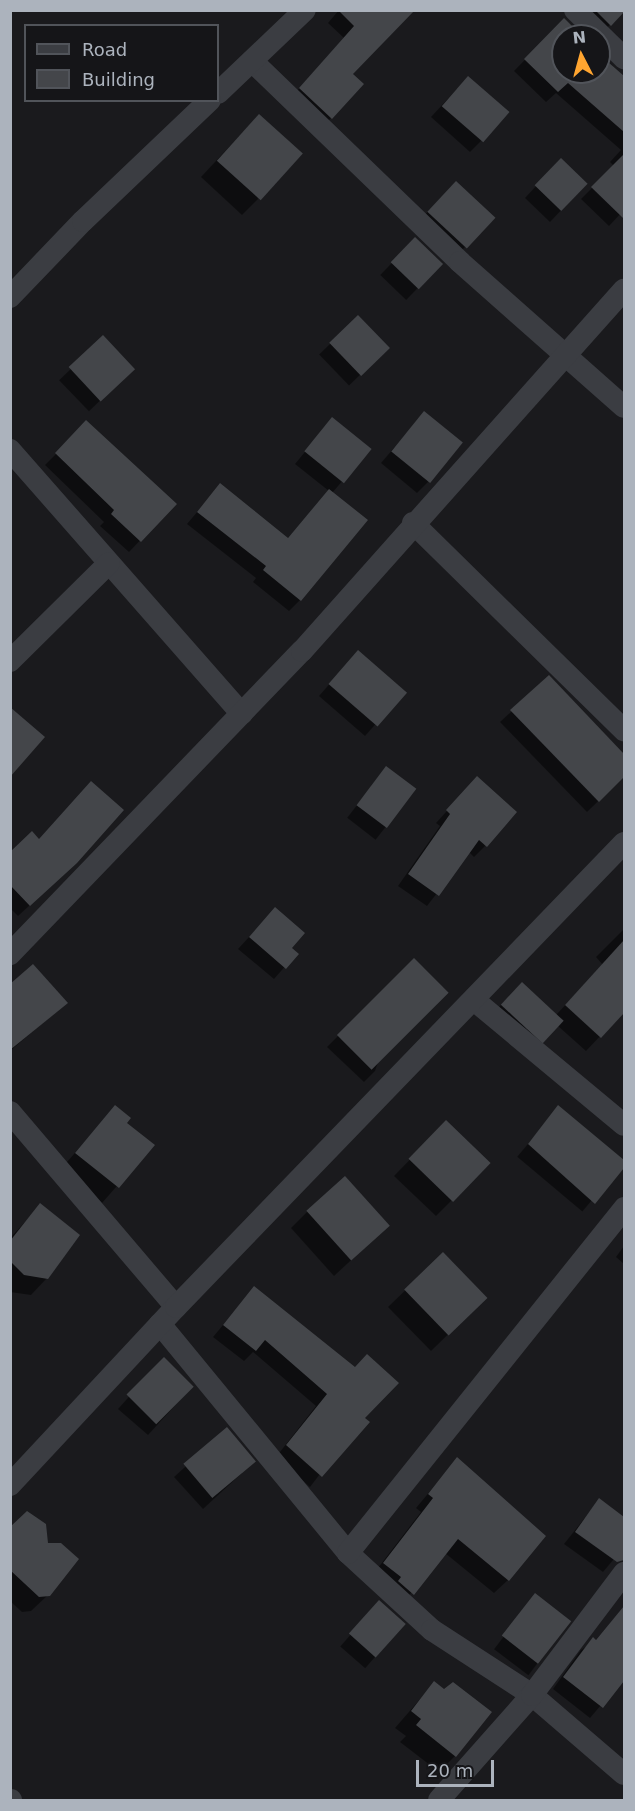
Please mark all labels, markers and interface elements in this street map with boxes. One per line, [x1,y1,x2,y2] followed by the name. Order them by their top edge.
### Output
[24,24,219,102] legend
[551,24,611,84] north arrow
[572,27,587,48] text: N
[82,39,127,60] text: Road
[82,69,155,90] text: Building
[419,1748,497,1786] scale bar
[427,1760,473,1781] text: 20 m

